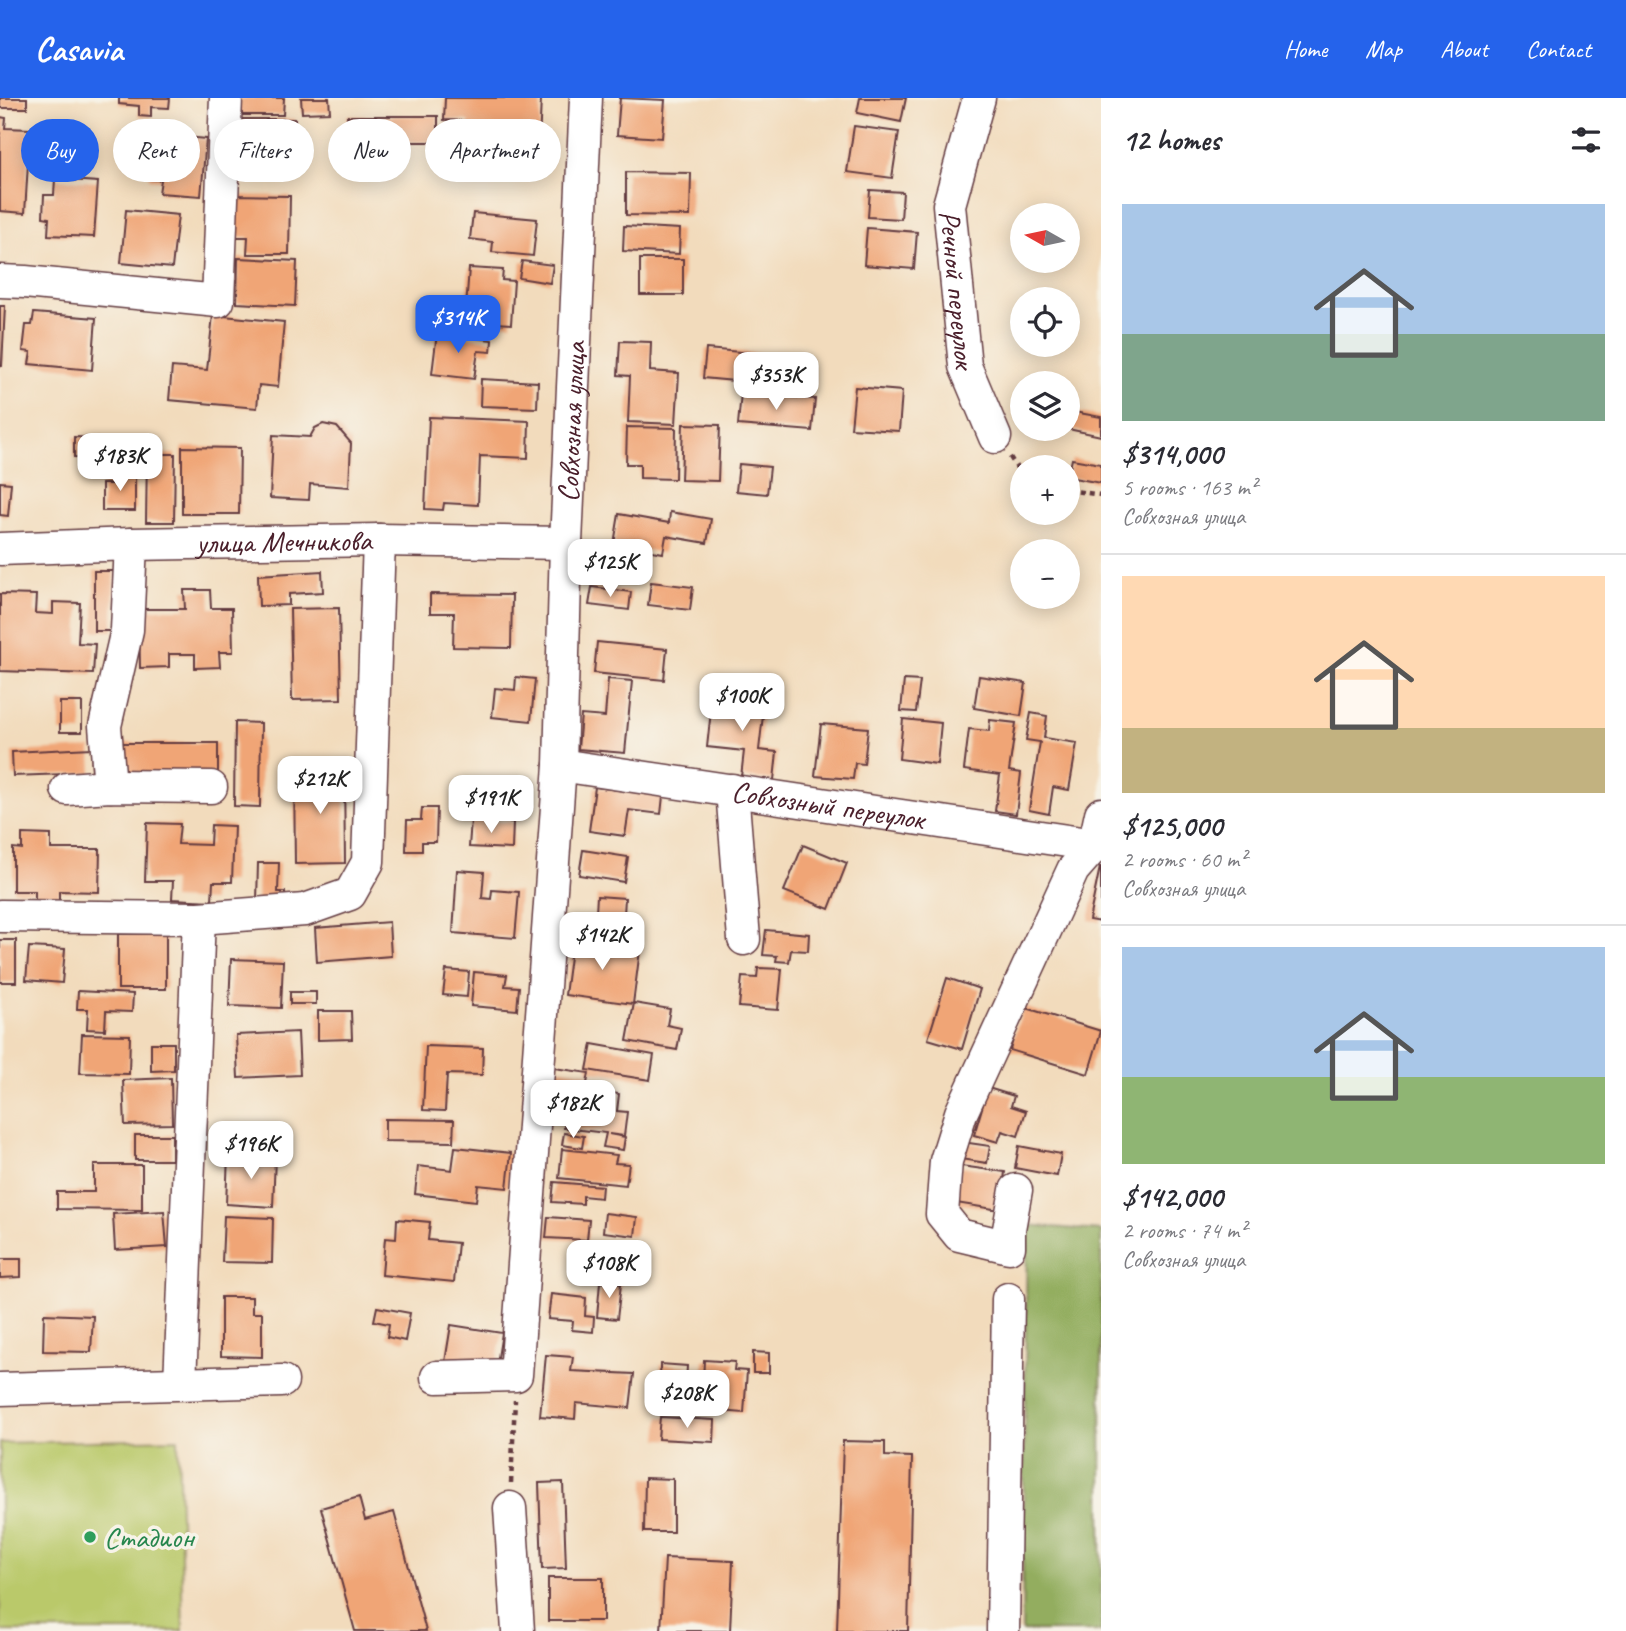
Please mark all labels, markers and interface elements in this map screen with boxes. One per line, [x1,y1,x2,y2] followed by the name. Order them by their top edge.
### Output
[35,28,123,70] text: Casavia
[1284,34,1327,64] text: Home
[1365,34,1402,64] text: Map
[1440,34,1488,64] text: About
[1526,34,1591,64] text: Contact
[21,119,99,182] chip: Buy
[113,119,200,182] chip: Rent
[214,119,314,182] chip: Filters
[328,119,411,182] chip: New
[425,119,561,182] chip: Apartment
[1122,121,1220,159] text: 12 homes
[1567,121,1605,159] icon: filters
[1010,203,1080,273] north arrow
[1010,203,1080,609] map controls
[931,209,984,373] street label: Речной переулок
[1301,250,1427,376] icon: home
[1010,287,1080,357] button: locate
[409,296,507,355] pin: $314K
[431,303,485,332] text: $314K
[549,339,594,503] street label: Совхозная улица
[727,352,825,412] pin: $353K
[750,360,802,389] text: $353K
[1010,371,1080,441] button: layers
[71,434,169,493] pin: $183K
[1122,435,1222,473] text: $314,000
[93,441,147,470] text: $183K
[1010,455,1080,525] button: +
[1122,473,1257,502] text: 5 rooms · 163 m²
[1122,502,1245,531] text: Совхозная улица
[194,521,374,562] street label: улица Мечникова
[1010,539,1080,609] button: −
[561,540,659,599] pin: $125K
[584,547,636,576] text: $125K
[1301,622,1427,748] icon: home
[693,674,791,733] pin: $100K
[715,681,769,710] text: $100K
[271,756,369,816] pin: $212K
[293,764,347,793] text: $212K
[729,772,930,839] street label: Совхозный переулок
[442,776,540,835] pin: $191K
[465,783,517,812] text: $191K
[1122,807,1222,845] text: $125,000
[1122,845,1246,874] text: 2 rooms · 60 m²
[1122,874,1245,903] text: Совхозная улица
[553,912,651,972] pin: $142K
[575,920,629,949] text: $142K
[1301,993,1427,1119] icon: home
[524,1080,622,1140] pin: $182K
[546,1088,600,1117] text: $182K
[202,1122,300,1181] pin: $196K
[224,1129,278,1158] text: $196K
[1122,1178,1222,1216] text: $142,000
[1122,1216,1246,1245] text: 2 rooms · 74 m²
[560,1240,658,1300] pin: $108K
[1122,1245,1245,1274] text: Совхозная улица
[582,1248,636,1277] text: $108K
[638,1370,736,1430] pin: $208K
[660,1378,714,1407] text: $208K
[104,1518,196,1556] place label: Стадион
[82,1529,98,1545] marker: Стадион

